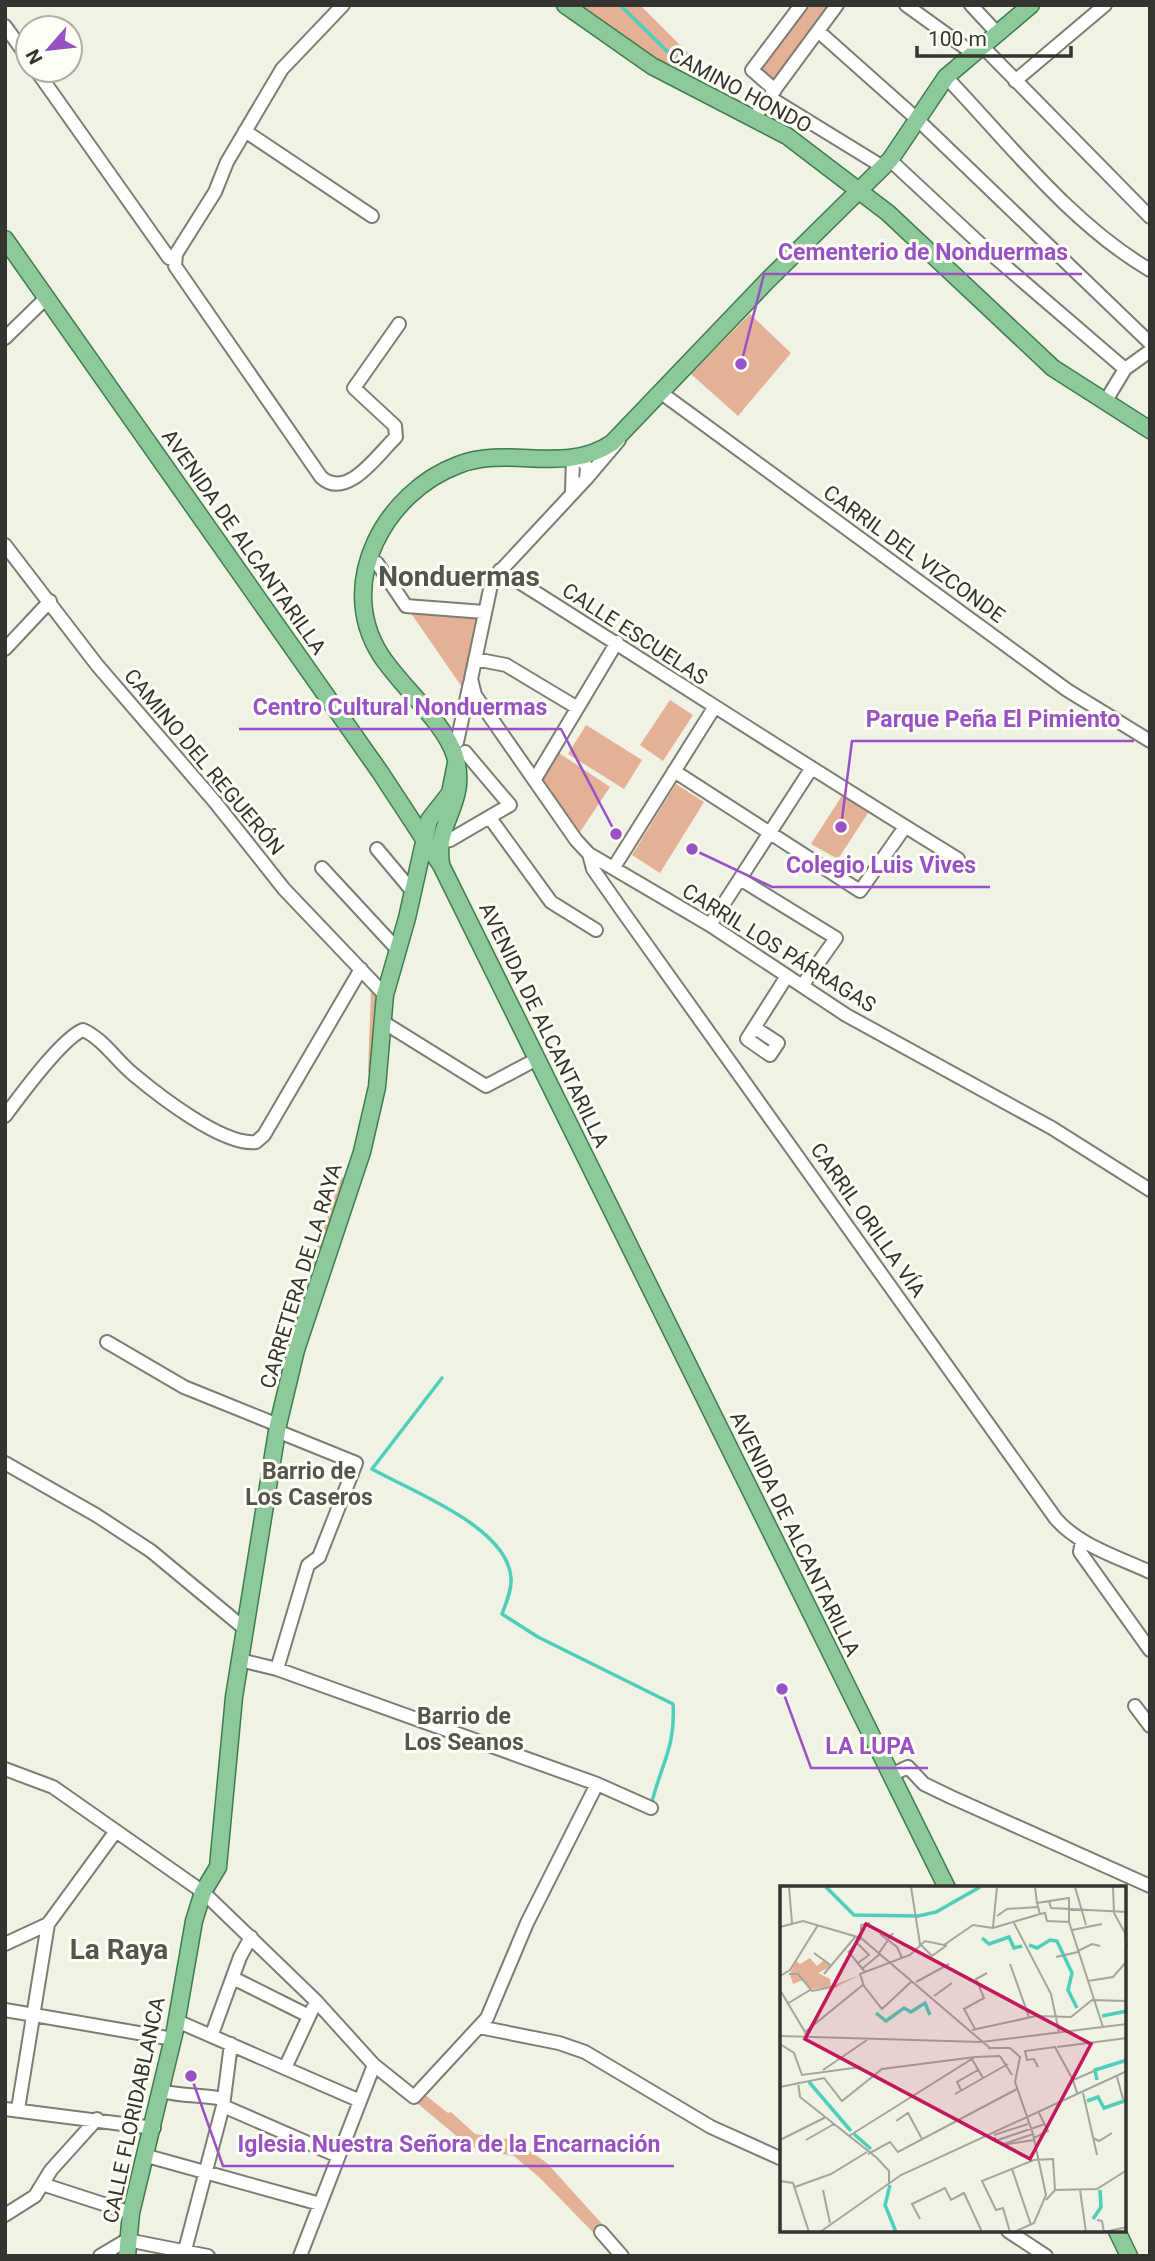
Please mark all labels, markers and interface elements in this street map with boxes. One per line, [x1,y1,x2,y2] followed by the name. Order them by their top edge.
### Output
[14,14,84,84] north arrow
[917,14,1071,58] scale bar
[928,27,987,51] text: 100 m
[664,42,816,138] street label: CAMINO HONDO
[21,45,48,68] text: N
[764,230,1082,274] callout: Cementerio de Nonduermas
[778,239,1068,266] text: Cementerio de Nonduermas
[157,425,331,659] street label: AVENIDA DE ALCANTARILLA
[819,480,1009,628] street label: CARRIL DEL VIZCONDE
[378,560,540,593] district label: Nonduermas
[558,578,712,690] street label: CALLE ESCUELAS
[119,664,289,860] street label: CAMINO DEL REGUERÓN
[239,685,561,729] callout: Centro Cultural Nonduermas
[253,694,547,721] text: Centro Cultural Nonduermas
[852,697,1134,741] callout: Parque Peña El Pimiento
[866,706,1120,733] text: Parque Peña El Pimiento
[772,843,990,887] callout: Colegio Luis Vives
[786,852,976,879] text: Colegio Luis Vives
[678,879,880,1017] street label: CARRIL LOS PÁRRAGAS
[474,899,614,1152] street label: AVENIDA DE ALCANTARILLA
[806,1138,931,1302] street label: CARRIL ORILLA VÍA
[255,1160,347,1391] street label: CARRETERA DE LA RAYA
[725,1408,865,1661] street label: AVENIDA DE ALCANTARILLA
[245,1458,373,1511] district label: Barrio de Los Caseros
[404,1703,524,1756] district label: Barrio de Los Seanos
[811,1724,928,1768] callout: LA LUPA
[825,1733,915,1760] text: LA LUPA
[780,1886,1127,2233] inset map
[70,1933,168,1966] district label: La Raya
[98,1995,170,2225] street label: CALLE FLORIDABLANCA
[223,2122,674,2166] callout: Iglesia Nuestra Señora de la Encarnación
[238,2131,660,2158] text: Iglesia Nuestra Señora de la Encarnación

